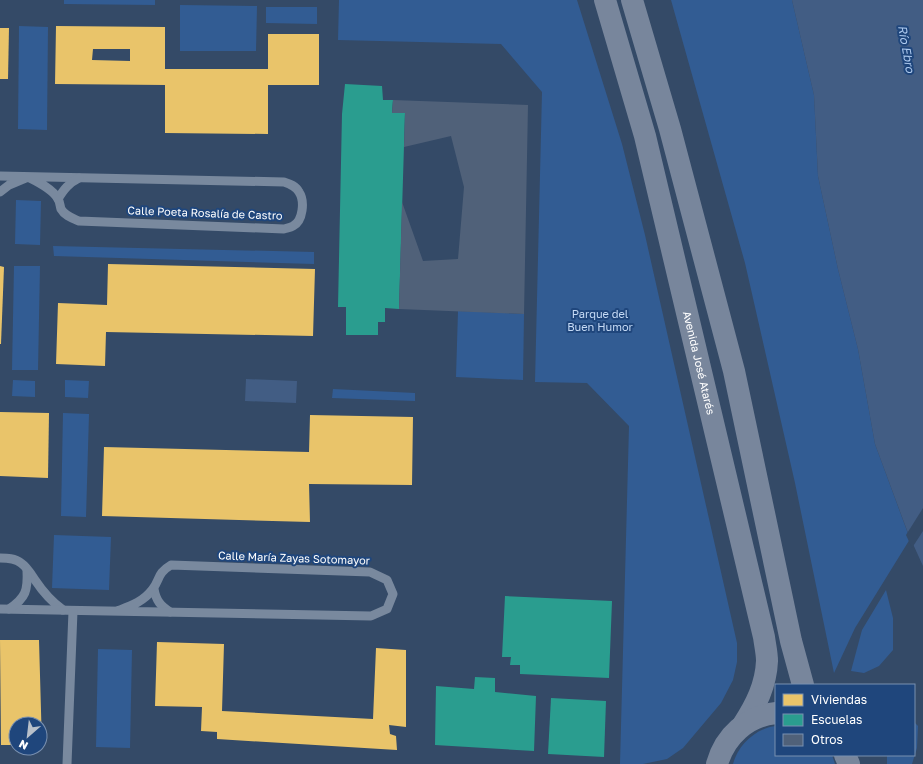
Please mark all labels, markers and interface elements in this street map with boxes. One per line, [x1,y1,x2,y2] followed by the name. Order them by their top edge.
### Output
[895,24,918,75] water label: Río Ebro
[127,203,283,222] street label: Calle Poeta Rosalía de Castro
[567,307,633,333] park label: Parque del Buen Humor
[681,310,718,416] street label: Avenida José Atarés
[218,548,371,567] street label: Calle María Zayas Sotomayor
[775,684,915,756] legend
[811,692,867,707] text: Viviendas
[811,712,862,727] text: Escuelas
[8,716,48,756] north arrow
[811,732,843,747] text: Otros
[16,738,30,753] text: N

